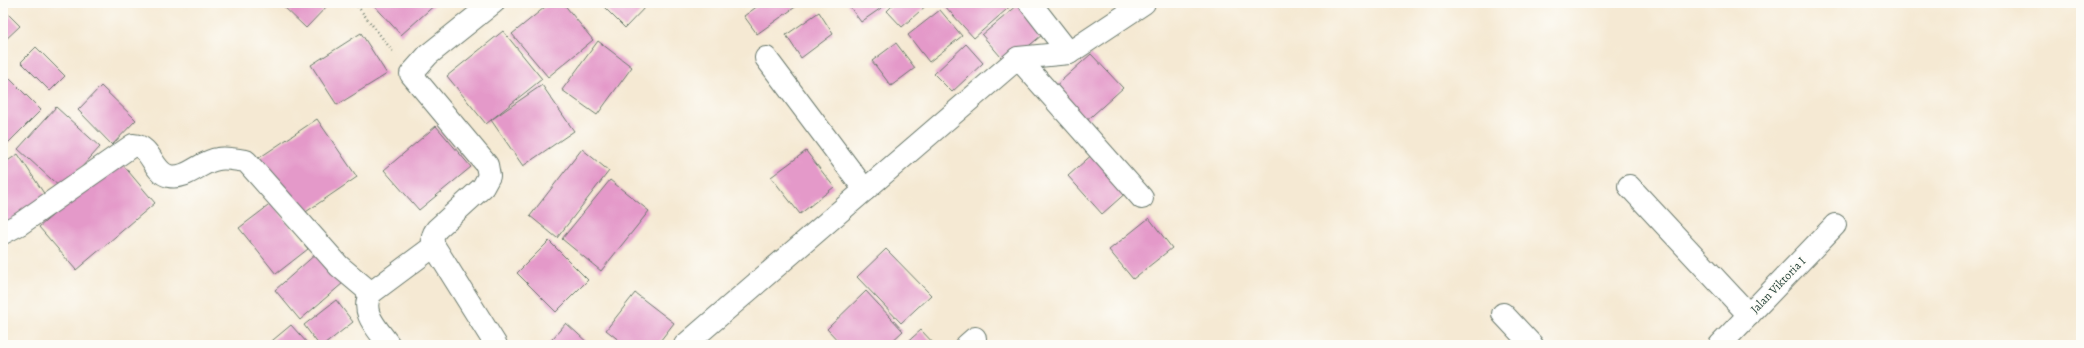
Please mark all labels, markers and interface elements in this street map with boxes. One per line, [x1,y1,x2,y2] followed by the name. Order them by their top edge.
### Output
[1747,253,1809,317] street label: Jalan Viktoria I

